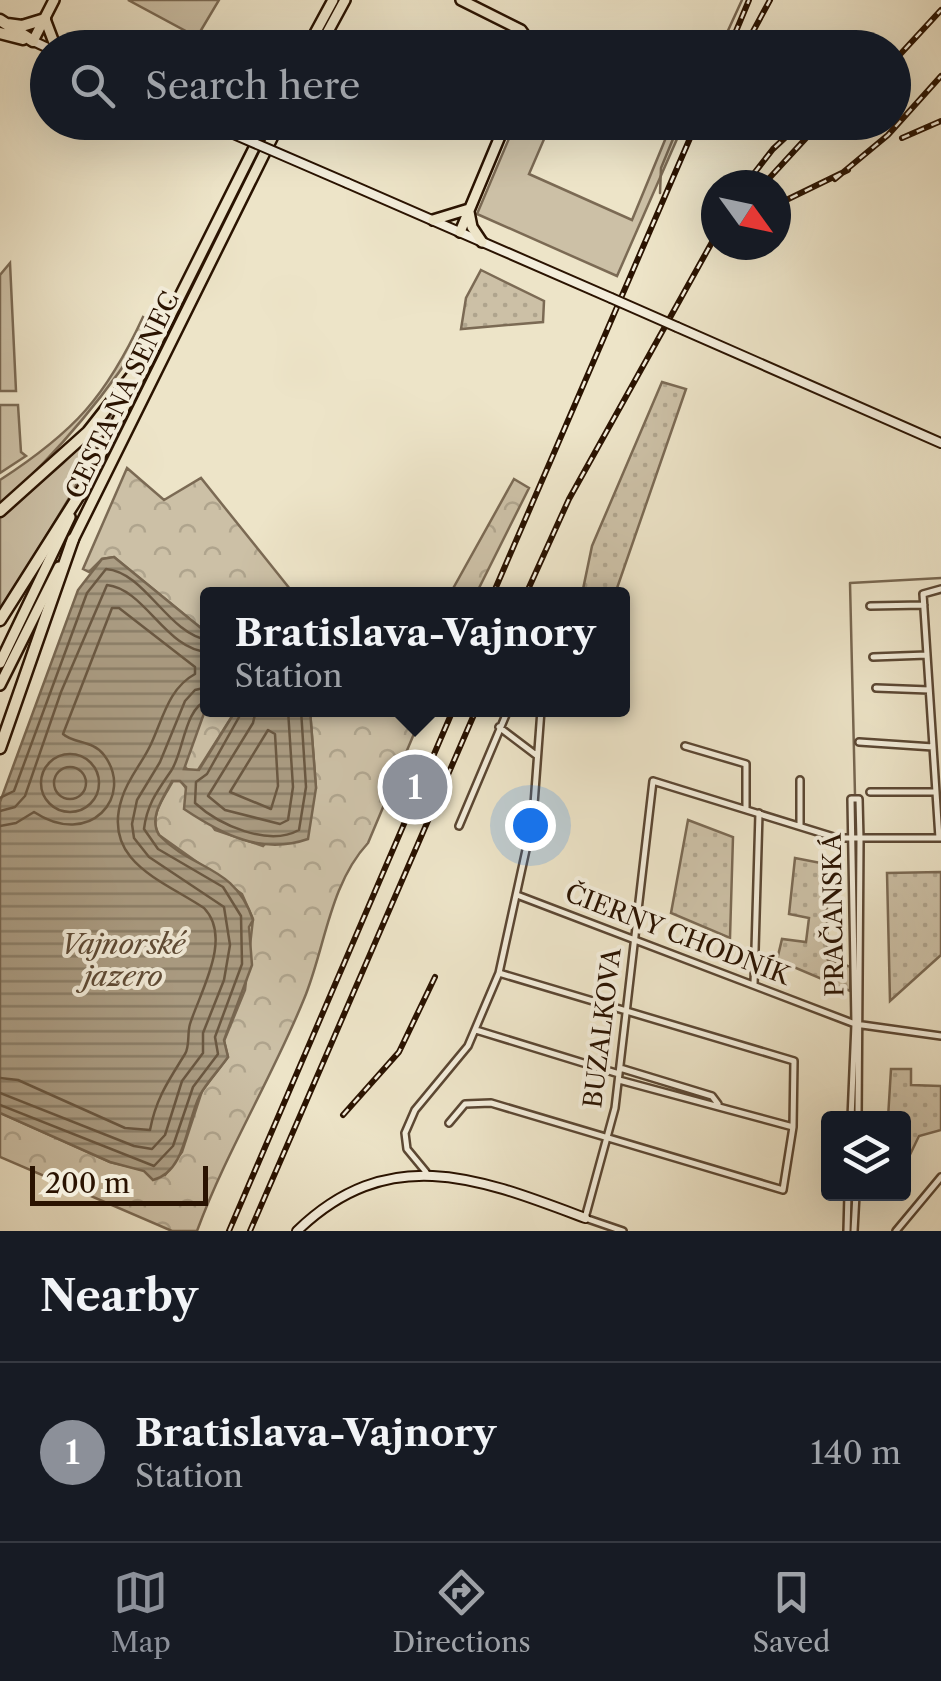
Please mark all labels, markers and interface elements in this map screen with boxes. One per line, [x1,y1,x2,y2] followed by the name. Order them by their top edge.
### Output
[30,30,911,140] search box
[65,58,120,113] icon: search
[145,62,360,109] text: Search here
[701,170,791,260] north arrow
[59,287,186,504] street label: CESTA NA SENEC
[200,587,630,717] popup
[235,609,595,656] text: Bratislava-Vajnory
[235,656,343,695] text: Station
[382,750,448,824] pin: 1
[505,800,556,851] your location
[817,832,850,997] street label: PRAČANSKÁ
[561,877,796,992] street label: ČIERNY CHODNÍK
[61,927,188,993] water label: Vajnorské jazero
[577,946,628,1110] street label: BUZALKOVA
[821,1111,911,1201] map controls
[821,1111,911,1201] button: layers
[30,1161,208,1206] scale bar
[45,1166,130,1200] text: 200 m
[40,1270,198,1322] text: Nearby
[135,1409,496,1456] text: Bratislava-Vajnory
[65,1433,80,1472] text: 1
[810,1433,901,1472] text: 140 m
[135,1456,243,1495] text: Station
[111,1565,171,1659] tab: Map
[392,1565,531,1659] tab: Directions
[752,1565,830,1659] tab: Saved

